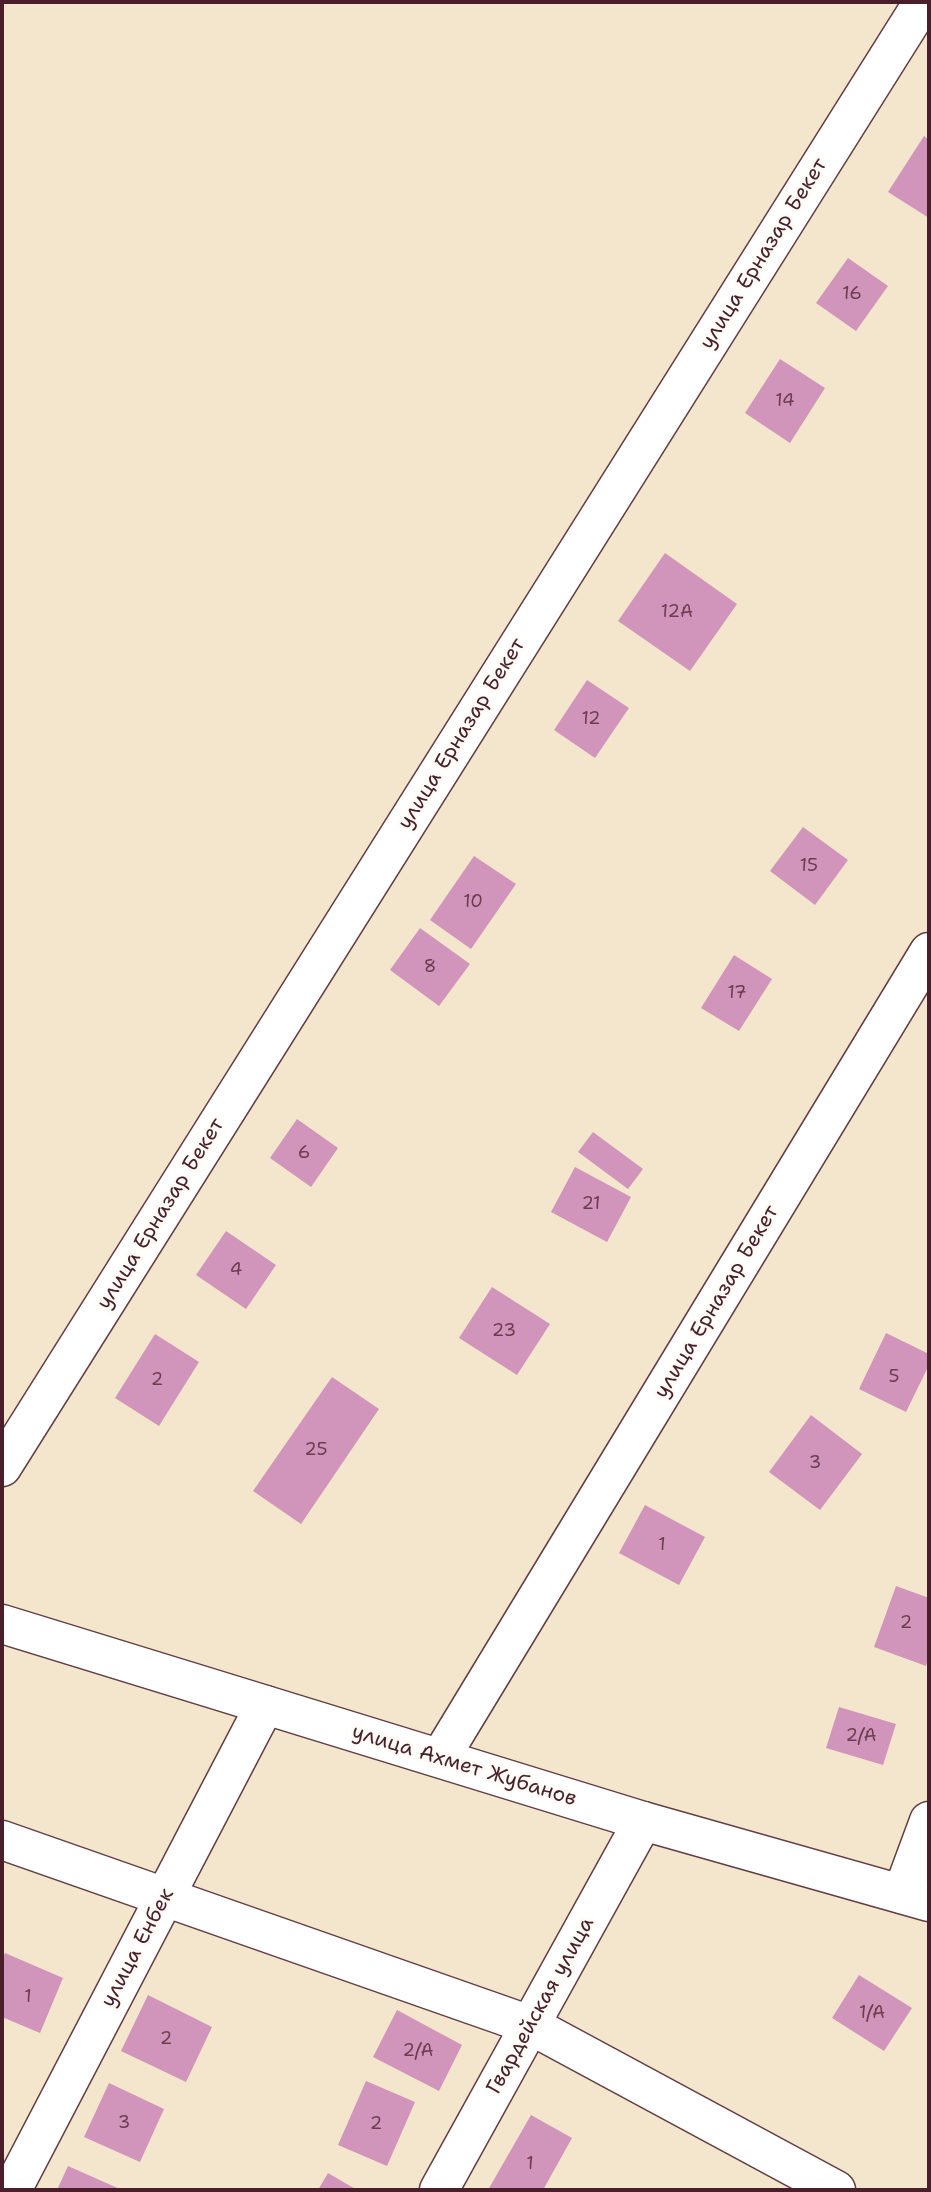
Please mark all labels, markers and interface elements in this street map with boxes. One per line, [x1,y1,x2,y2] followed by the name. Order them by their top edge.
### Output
[695,154,833,354] street label: улица Ерназар Бекет
[842,283,862,305] house number: 16
[775,390,795,412] house number: 14
[661,601,693,623] house number: 12А
[393,634,531,834] street label: улица Ерназар Бекет
[581,708,601,730] house number: 12
[800,855,818,877] house number: 15
[463,891,483,913] house number: 10
[424,956,436,978] house number: 8
[727,982,747,1004] house number: 17
[92,1114,230,1314] street label: улица Ерназар Бекет
[298,1142,310,1164] house number: 6
[581,1193,601,1215] house number: 21
[649,1201,785,1403] street label: улица Ерназар Бекет
[230,1259,242,1281] house number: 4
[492,1320,516,1342] house number: 23
[888,1366,900,1388] house number: 5
[151,1369,163,1391] house number: 2
[304,1439,328,1461] house number: 25
[809,1452,821,1474] house number: 3
[658,1534,666,1556] house number: 1
[900,1612,912,1634] house number: 2
[349,1720,579,1812] street label: улица Ахмет Жубанов
[845,1725,877,1747] house number: 2/А
[96,1884,180,2012] street label: улица Енбек
[482,1913,600,2099] street label: Гвардейская улица
[24,1986,32,2008] house number: 1
[859,2002,885,2024] house number: 1/А
[160,2028,172,2050] house number: 2
[402,2040,434,2062] house number: 2/А
[118,2112,130,2134] house number: 3
[370,2113,382,2135] house number: 2
[526,2153,534,2175] house number: 1

